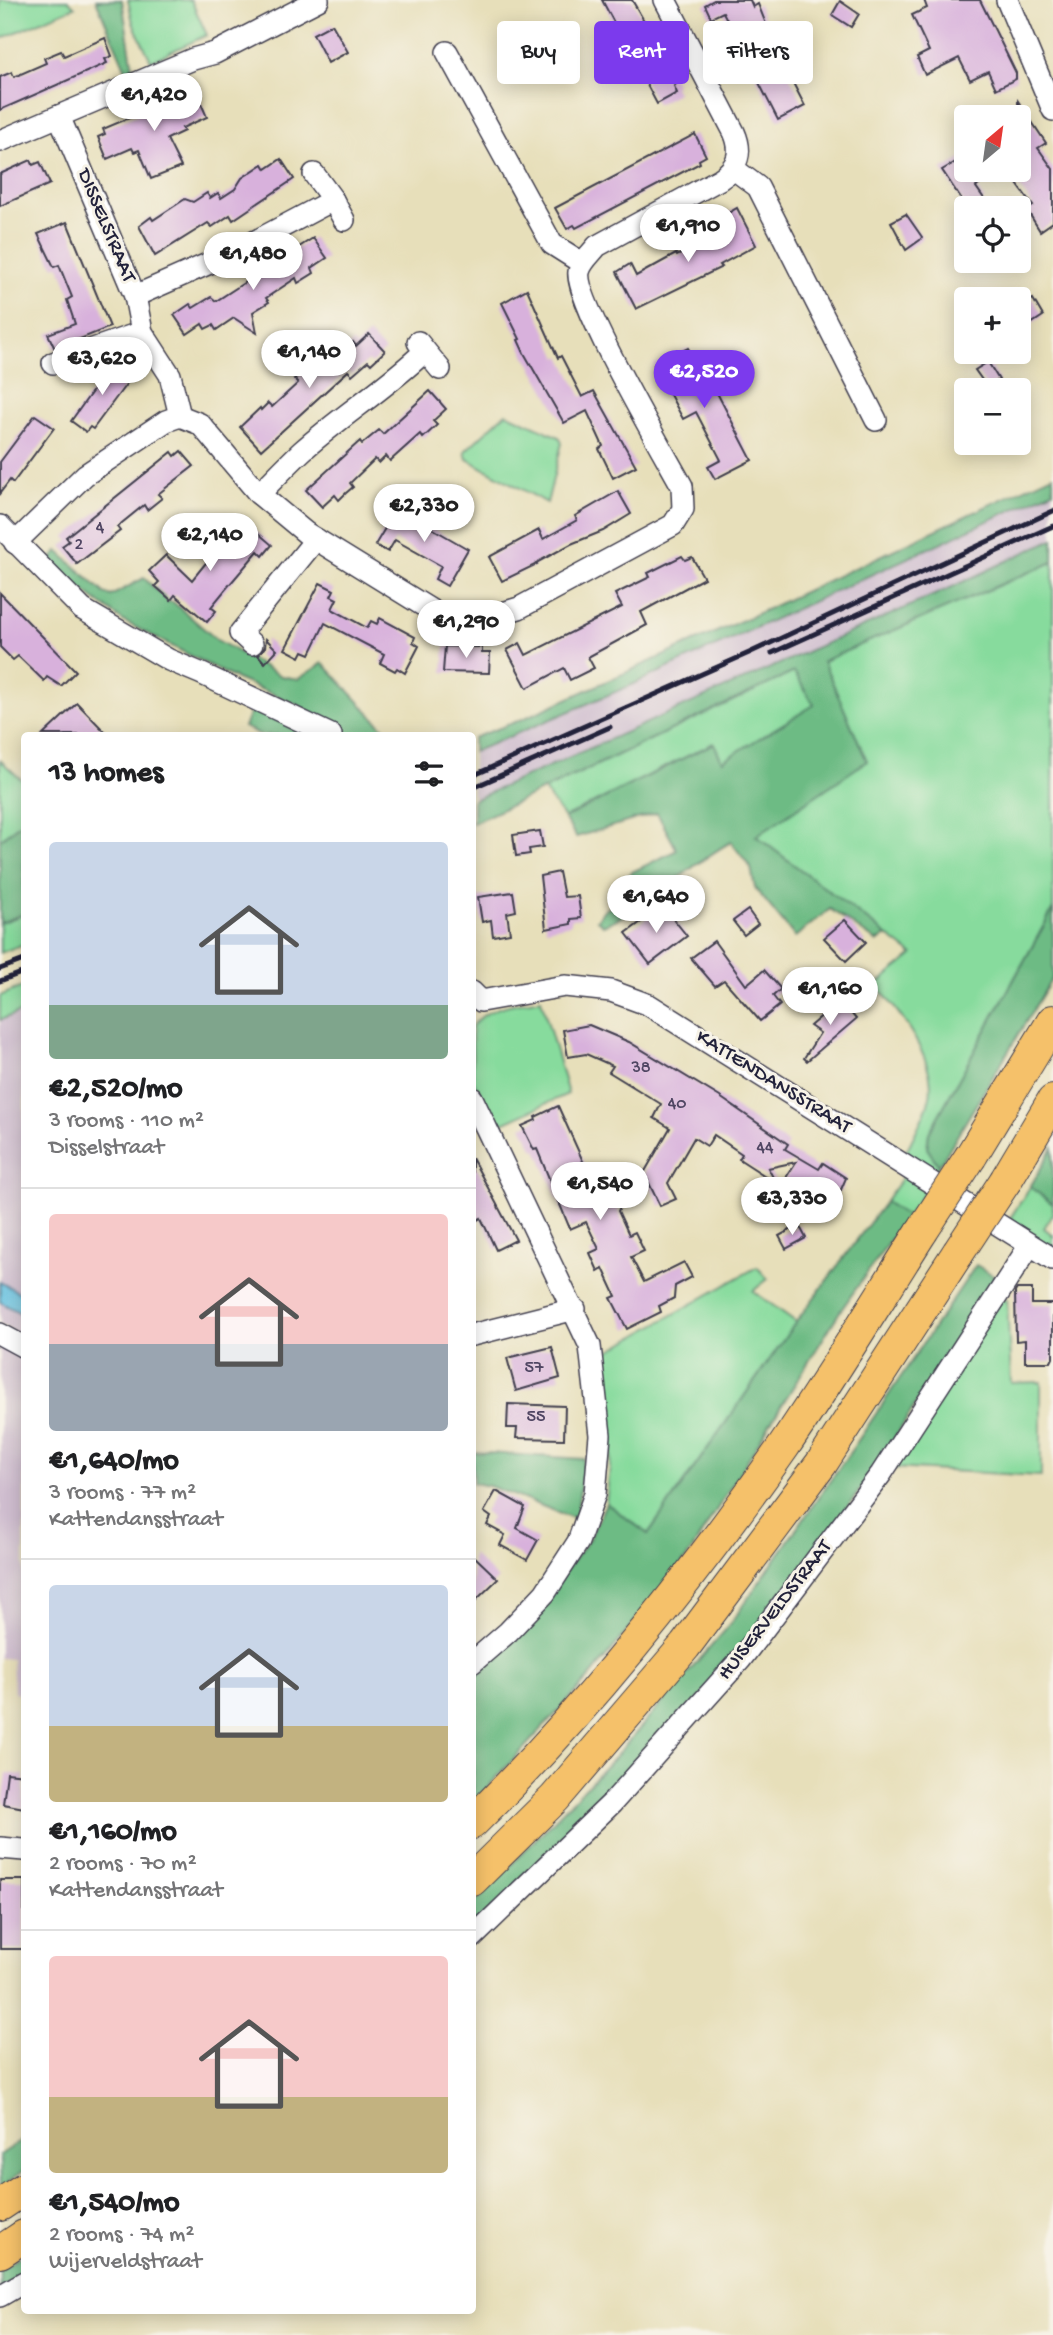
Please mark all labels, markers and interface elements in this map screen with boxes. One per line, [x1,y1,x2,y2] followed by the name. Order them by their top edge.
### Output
[497,21,580,84] chip: Buy
[594,21,689,84] chip: Rent
[703,21,813,84] chip: Filters
[97,74,211,133] pin: €1,420
[121,82,187,109] text: €1,420
[954,105,1031,182] north arrow
[954,105,1031,455] map controls
[69,164,140,287] street label: DISSELSTRAAT
[954,196,1031,273] button: locate
[631,204,745,264] pin: €1,910
[656,213,720,240] text: €1,910
[196,232,310,292] pin: €1,480
[220,241,286,268] text: €1,480
[954,287,1031,364] button: +
[252,330,366,390] pin: €1,140
[45,338,159,397] pin: €3,620
[277,339,341,366] text: €1,140
[68,346,136,373] text: €3,620
[647,350,761,410] pin: €2,520
[670,359,738,386] text: €2,520
[954,378,1031,455] button: −
[367,484,481,544] pin: €2,330
[389,493,459,520] text: €2,330
[153,514,267,573] pin: €2,140
[96,518,105,539] house number: 4
[177,522,243,549] text: €2,140
[75,535,84,556] house number: 2
[409,600,523,660] pin: €1,290
[433,609,499,636] text: €1,290
[410,755,448,793] icon: filters
[49,757,163,792] text: 13 homes
[599,876,713,935] pin: €1,640
[623,884,689,911] text: €1,640
[186,887,312,1013] icon: home
[773,968,887,1027] pin: €1,160
[798,976,862,1003] text: €1,160
[691,1025,856,1141] street label: KATTENDANSSTRAAT
[630,1058,651,1079] house number: 38
[49,1073,183,1108] text: €2,520/mo
[668,1094,686,1115] house number: 40
[49,1108,204,1135] text: 3 rooms · 110 m²
[49,1135,164,1162] text: Disselstraat
[756,1138,774,1159] house number: 44
[543,1162,657,1222] pin: €1,540
[567,1171,633,1198] text: €1,540
[735,1178,849,1237] pin: €3,330
[757,1186,827,1213] text: €3,330
[186,1259,312,1385] icon: home
[525,1358,544,1379] house number: 57
[527,1407,545,1428] house number: 55
[49,1445,179,1480] text: €1,640/mo
[49,1480,196,1507] text: 3 rooms · 77 m²
[49,1507,223,1534] text: Kattendansstraat
[714,1535,839,1686] street label: HUISERVELDSTRAAT
[186,1630,312,1756] icon: home
[49,1816,177,1851] text: €1,160/mo
[49,1851,197,1878] text: 2 rooms · 70 m²
[49,1878,223,1905] text: Kattendansstraat
[186,2001,312,2127] icon: home
[49,2187,179,2222] text: €1,540/mo
[49,2222,194,2249] text: 2 rooms · 74 m²
[49,2249,202,2276] text: Wijerveldstraat

